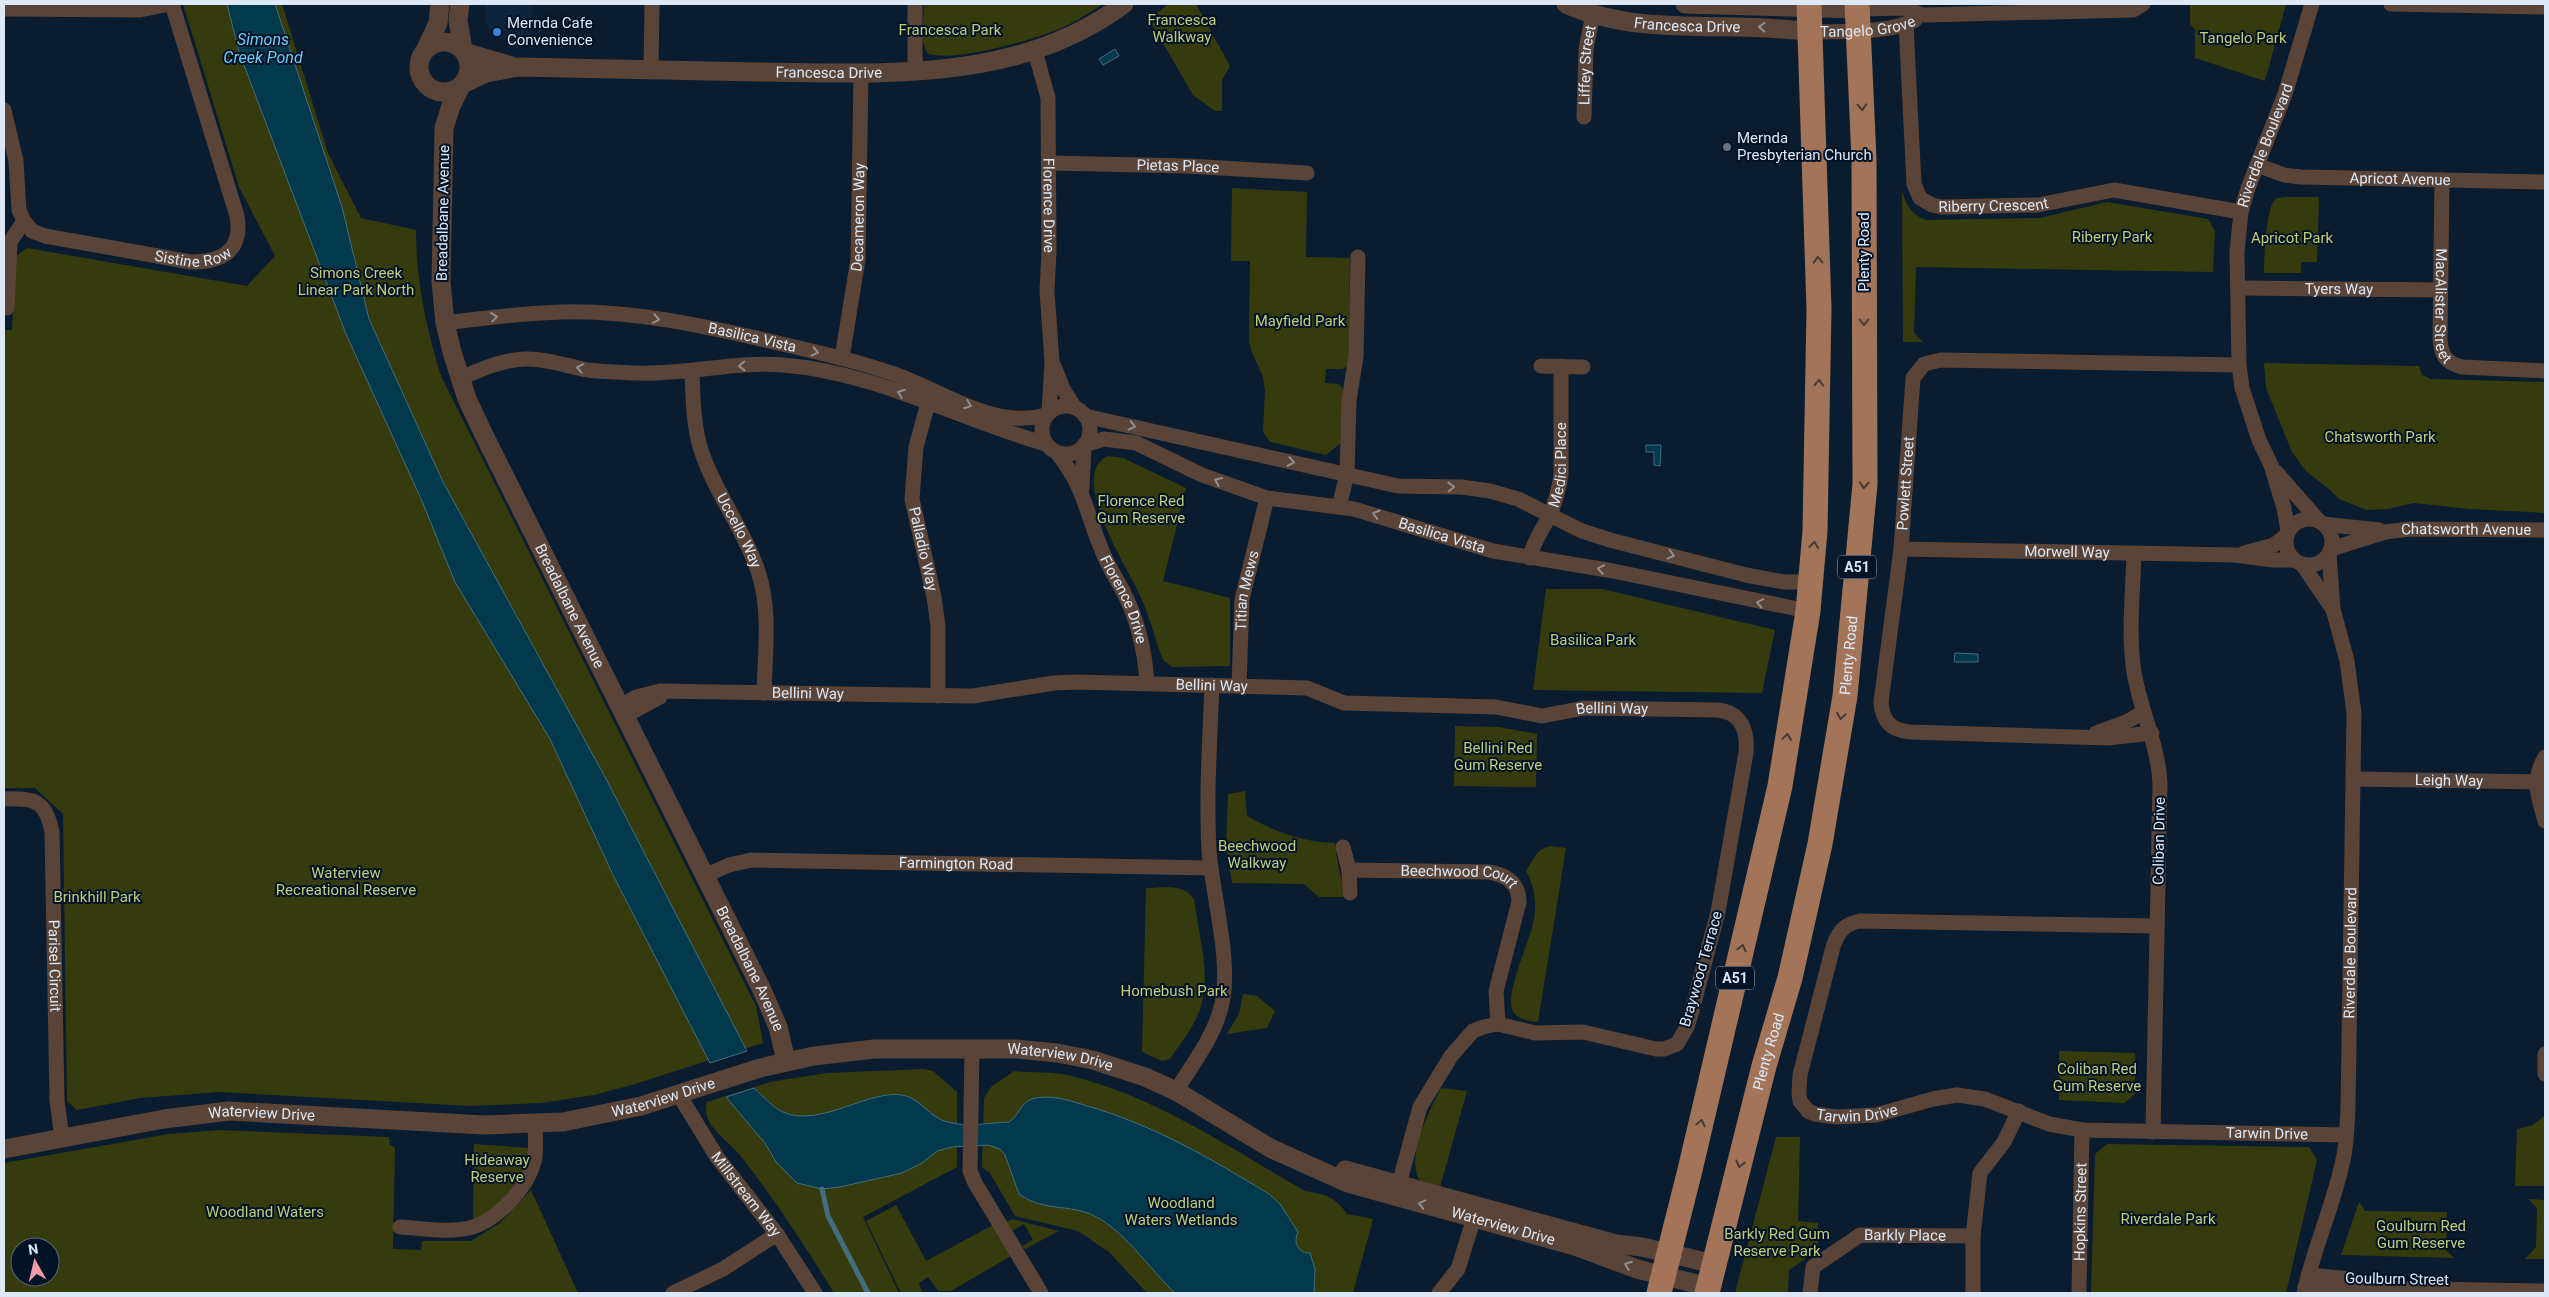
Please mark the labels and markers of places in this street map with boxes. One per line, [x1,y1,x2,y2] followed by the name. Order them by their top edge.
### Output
[507,14,593,49] place label: Mernda Cafe Convenience
[491,26,503,38] marker: Mernda Cafe Convenience
[1737,129,1872,164] place label: Mernda Presbyterian Church
[1721,141,1733,153] marker: Mernda Presbyterian Church

